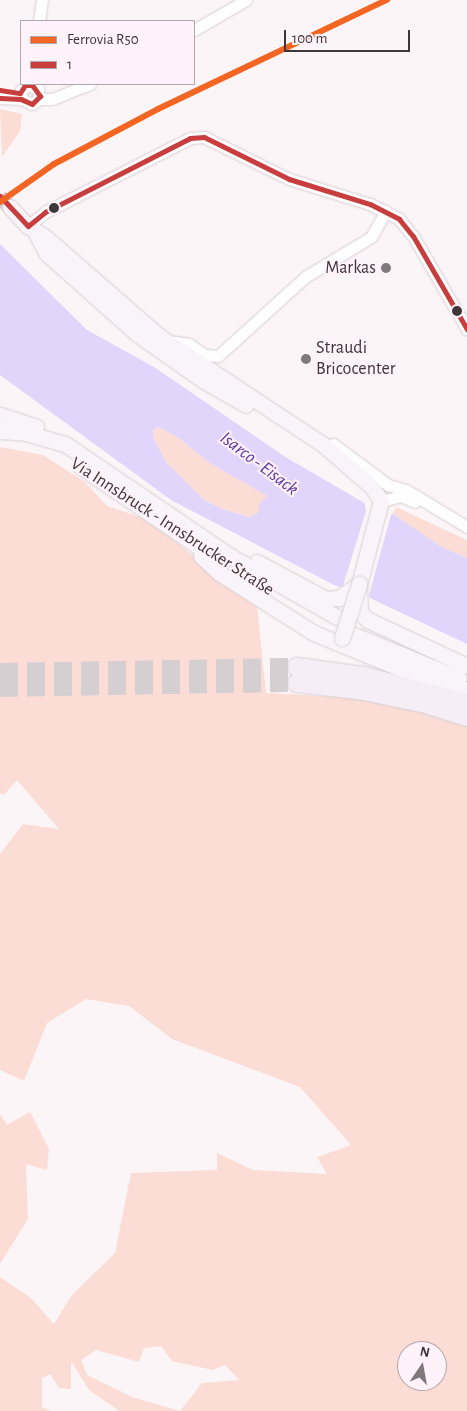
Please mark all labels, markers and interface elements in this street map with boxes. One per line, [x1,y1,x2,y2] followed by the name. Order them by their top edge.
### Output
[20,20,195,85] legend
[287,20,413,52] scale bar
[292,31,327,46] text: 100 m
[67,32,139,47] text: Ferrovia R50
[67,57,72,72] text: 1
[49,203,59,213] unlabelled marker
[325,257,376,279] place label: Markas
[380,262,392,274] marker: Markas
[452,306,462,316] unlabelled marker
[316,338,396,380] place label: Straudi Bricocenter
[300,353,312,365] marker: Straudi Bricocenter
[215,427,303,501] water label: Isarco - Eisack
[66,453,278,601] street label: Via Innsbruck - Innsbrucker Straße
[397,1341,447,1391] north arrow
[419,1344,431,1360] text: N

